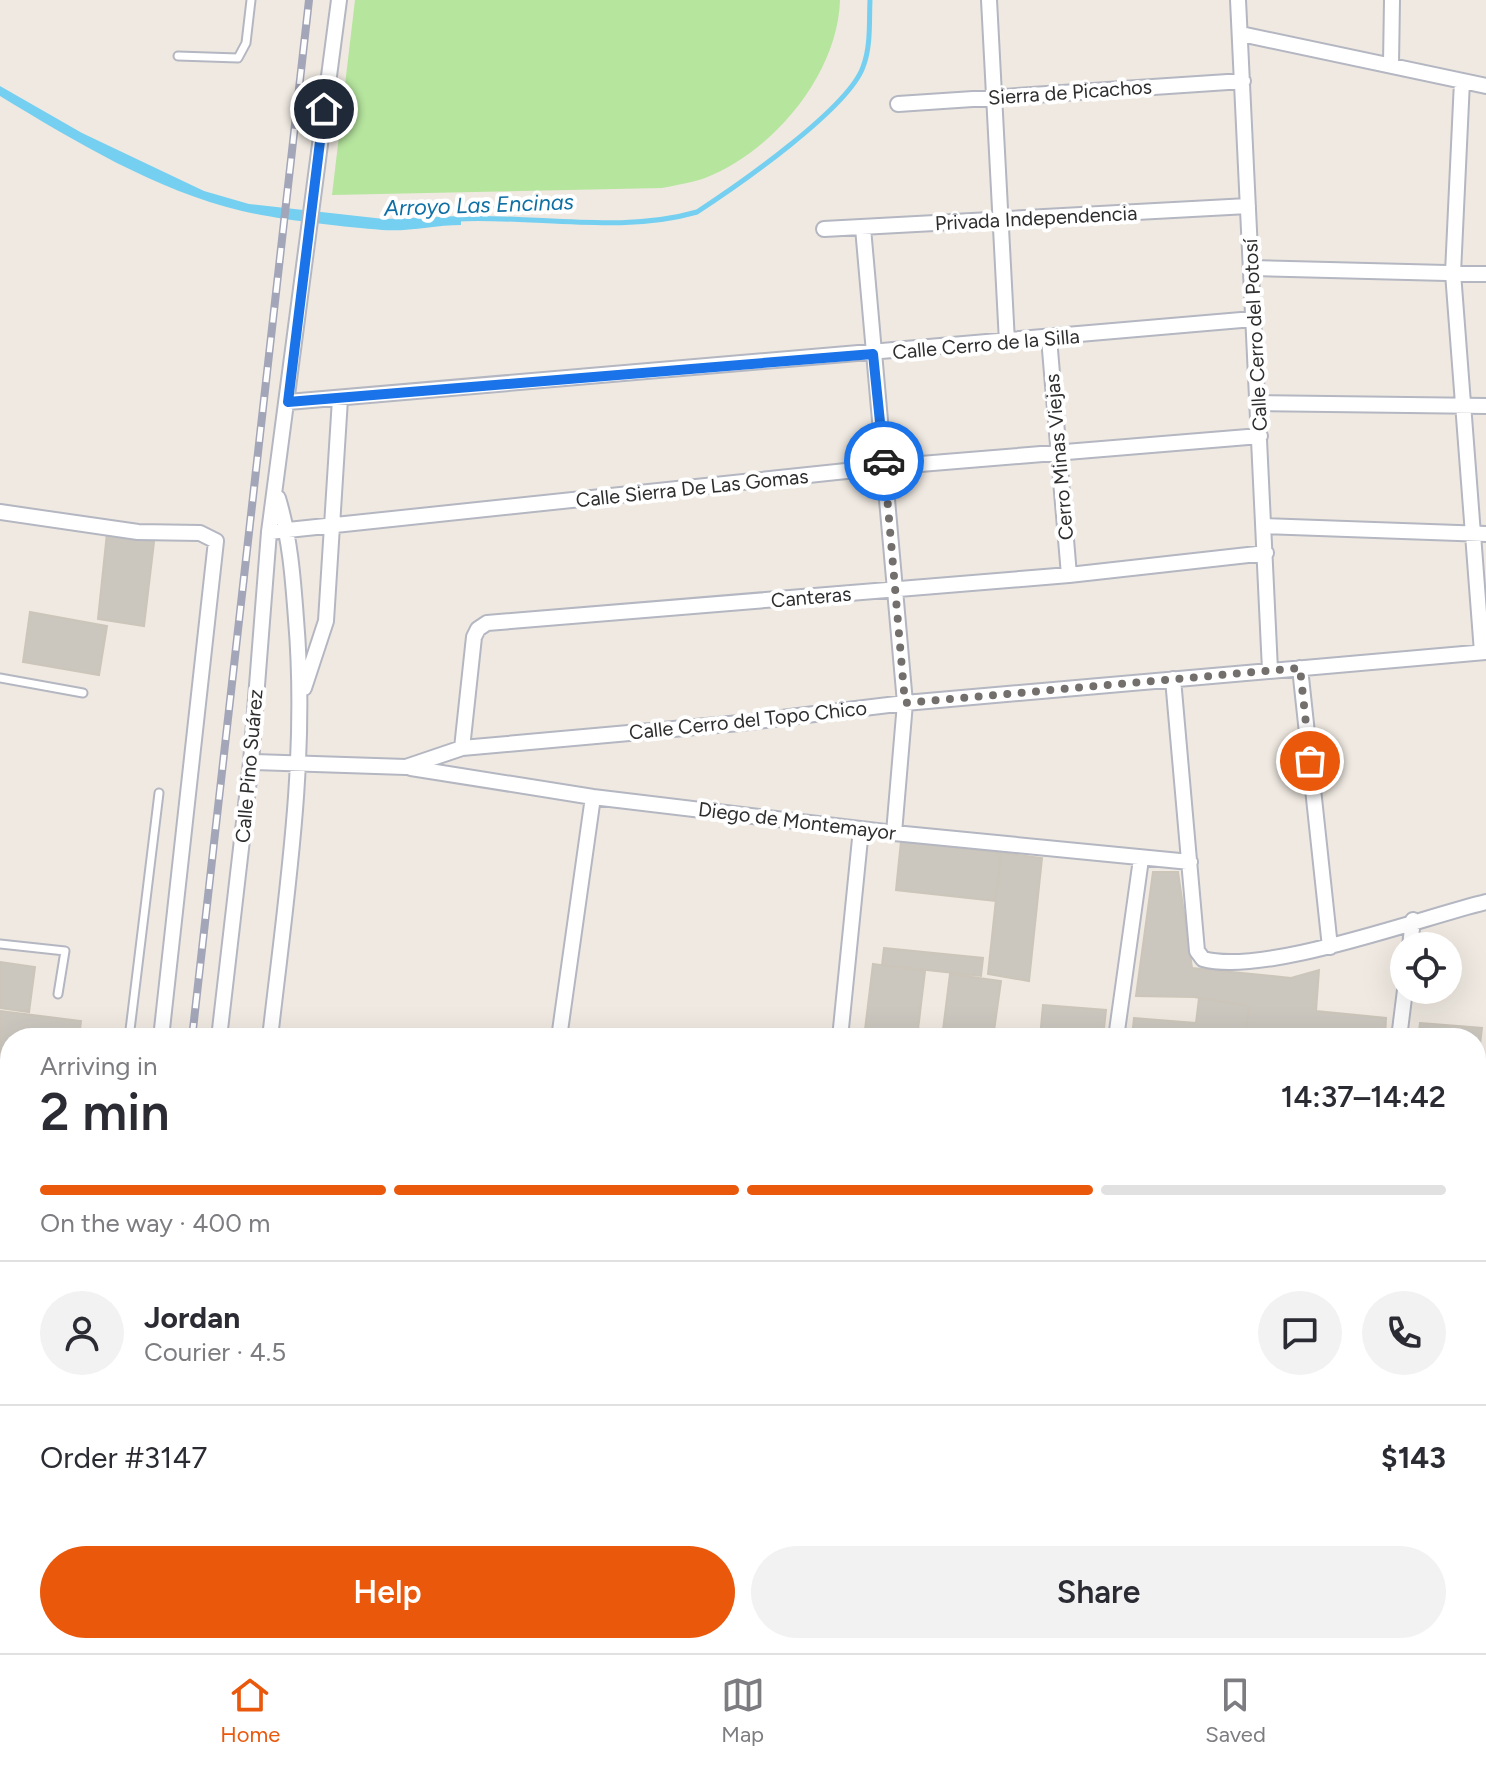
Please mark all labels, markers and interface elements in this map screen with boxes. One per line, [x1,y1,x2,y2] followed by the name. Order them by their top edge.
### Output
[987,74,1153,110] street label: Sierra de Picachos
[290,75,358,143] pin
[302,87,346,131] icon: home
[383,188,574,222] water label: Arroyo Las Encinas
[934,201,1138,235] street label: Privada Independencia
[1238,237,1272,432] street label: Calle Cerro del Potosí
[891,324,1081,364] street label: Calle Cerro de la Silla
[1040,373,1078,541] street label: Cerro Minas Viejas
[844,421,924,501] courier
[862,439,906,483] icon: car
[575,464,809,512] street label: Calle Sierra De Las Gomas
[770,582,852,612] street label: Canteras
[230,688,268,844] street label: Calle Pino Suárez
[628,696,868,744] street label: Calle Cerro del Topo Chico
[1276,727,1344,795] pin
[1288,739,1332,783] icon: bag
[697,797,897,845] street label: Diego de Montemayor
[1390,932,1462,1004] map controls
[1390,932,1462,1004] button: locate
[40,1050,158,1082] text: Arriving in
[1281,1078,1446,1115] text: 14:37–14:42
[40,1081,169,1143] text: 2 min
[40,1207,270,1239] text: On the way · 400 m
[40,1291,124,1375] button: person
[1258,1291,1342,1375] button: chat
[1362,1291,1446,1375] button: phone
[144,1299,240,1336] text: Jordan
[144,1336,286,1368] text: Courier · 4.5
[40,1439,207,1476] text: Order #3147
[1381,1439,1446,1476] text: $143
[40,1546,735,1638] button: Help
[751,1546,1446,1638] button: Share
[220,1673,280,1748] tab: Home
[721,1673,765,1748] tab: Map
[1205,1673,1266,1748] tab: Saved

